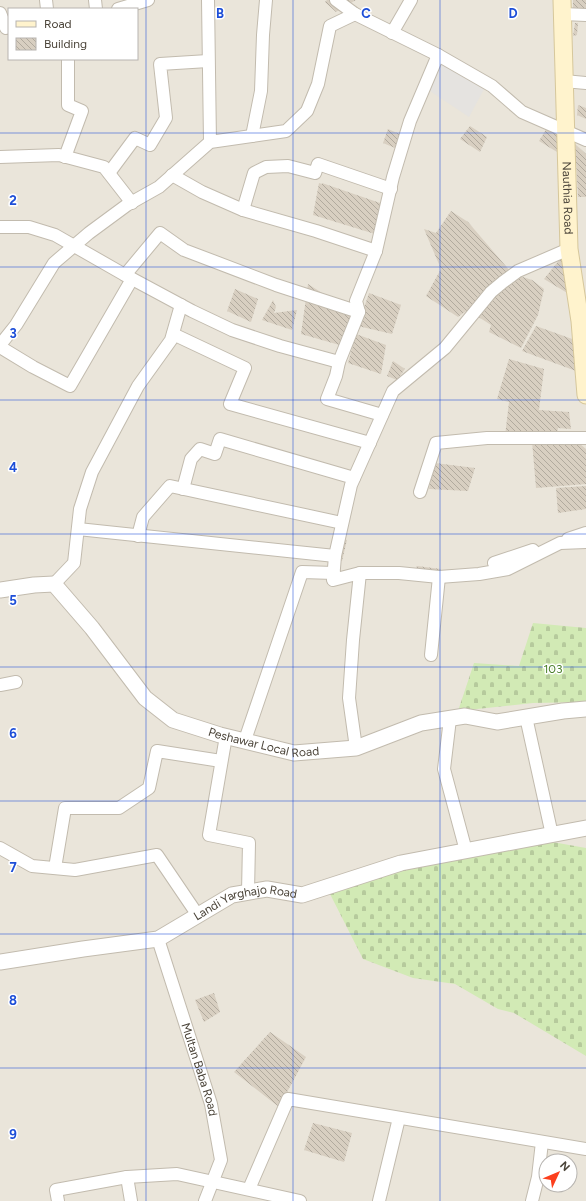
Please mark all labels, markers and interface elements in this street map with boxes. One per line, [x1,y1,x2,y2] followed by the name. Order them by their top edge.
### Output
[216,6,224,21] text: B
[361,6,371,21] text: C
[508,6,518,21] text: D
[8,8,138,60] legend
[44,17,72,31] text: Road
[44,37,87,51] text: Building
[560,161,576,235] street label: Nauthia Road
[9,193,17,208] text: 2
[9,326,17,341] text: 3
[9,460,17,475] text: 4
[9,593,17,608] text: 5
[543,662,563,676] park label: 103
[207,725,320,760] street label: Peshawar Local Road
[9,726,17,741] text: 6
[9,860,17,875] text: 7
[191,882,298,923] street label: Landi Yarghajo Road
[9,993,17,1008] text: 8
[178,1021,220,1117] street label: Multan Baba Road
[9,1127,17,1142] text: 9
[538,1153,578,1193] north arrow
[557,1159,572,1174] text: N

